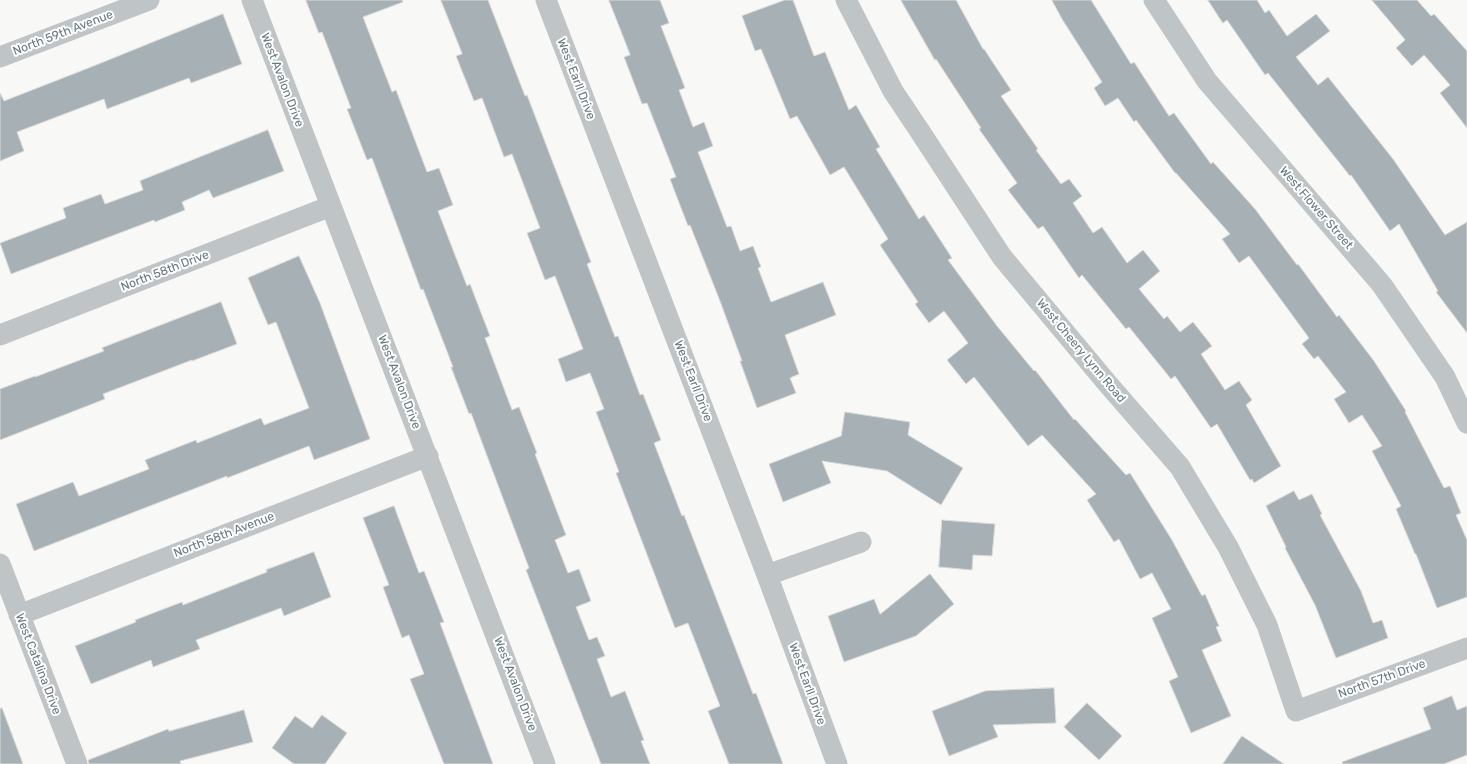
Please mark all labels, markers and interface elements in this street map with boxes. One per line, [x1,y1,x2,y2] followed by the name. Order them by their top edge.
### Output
[11,7,115,59] street label: North 59th Avenue
[257,31,307,129] street label: West Avalon Drive
[554,36,598,122] street label: West Earll Drive
[1276,164,1356,252] street label: West Flower Street
[119,248,211,294] street label: North 58th Drive
[1033,296,1129,406] street label: West Cheery Lynn Road
[374,333,424,431] street label: West Avalon Drive
[671,338,715,424] street label: West Earll Drive
[172,509,276,561] street label: North 58th Avenue
[12,611,64,717] street label: West Catalina Drive
[490,635,540,733] street label: West Avalon Drive
[786,641,828,727] street label: West Earll Drive
[1336,657,1428,701] street label: North 57th Drive

